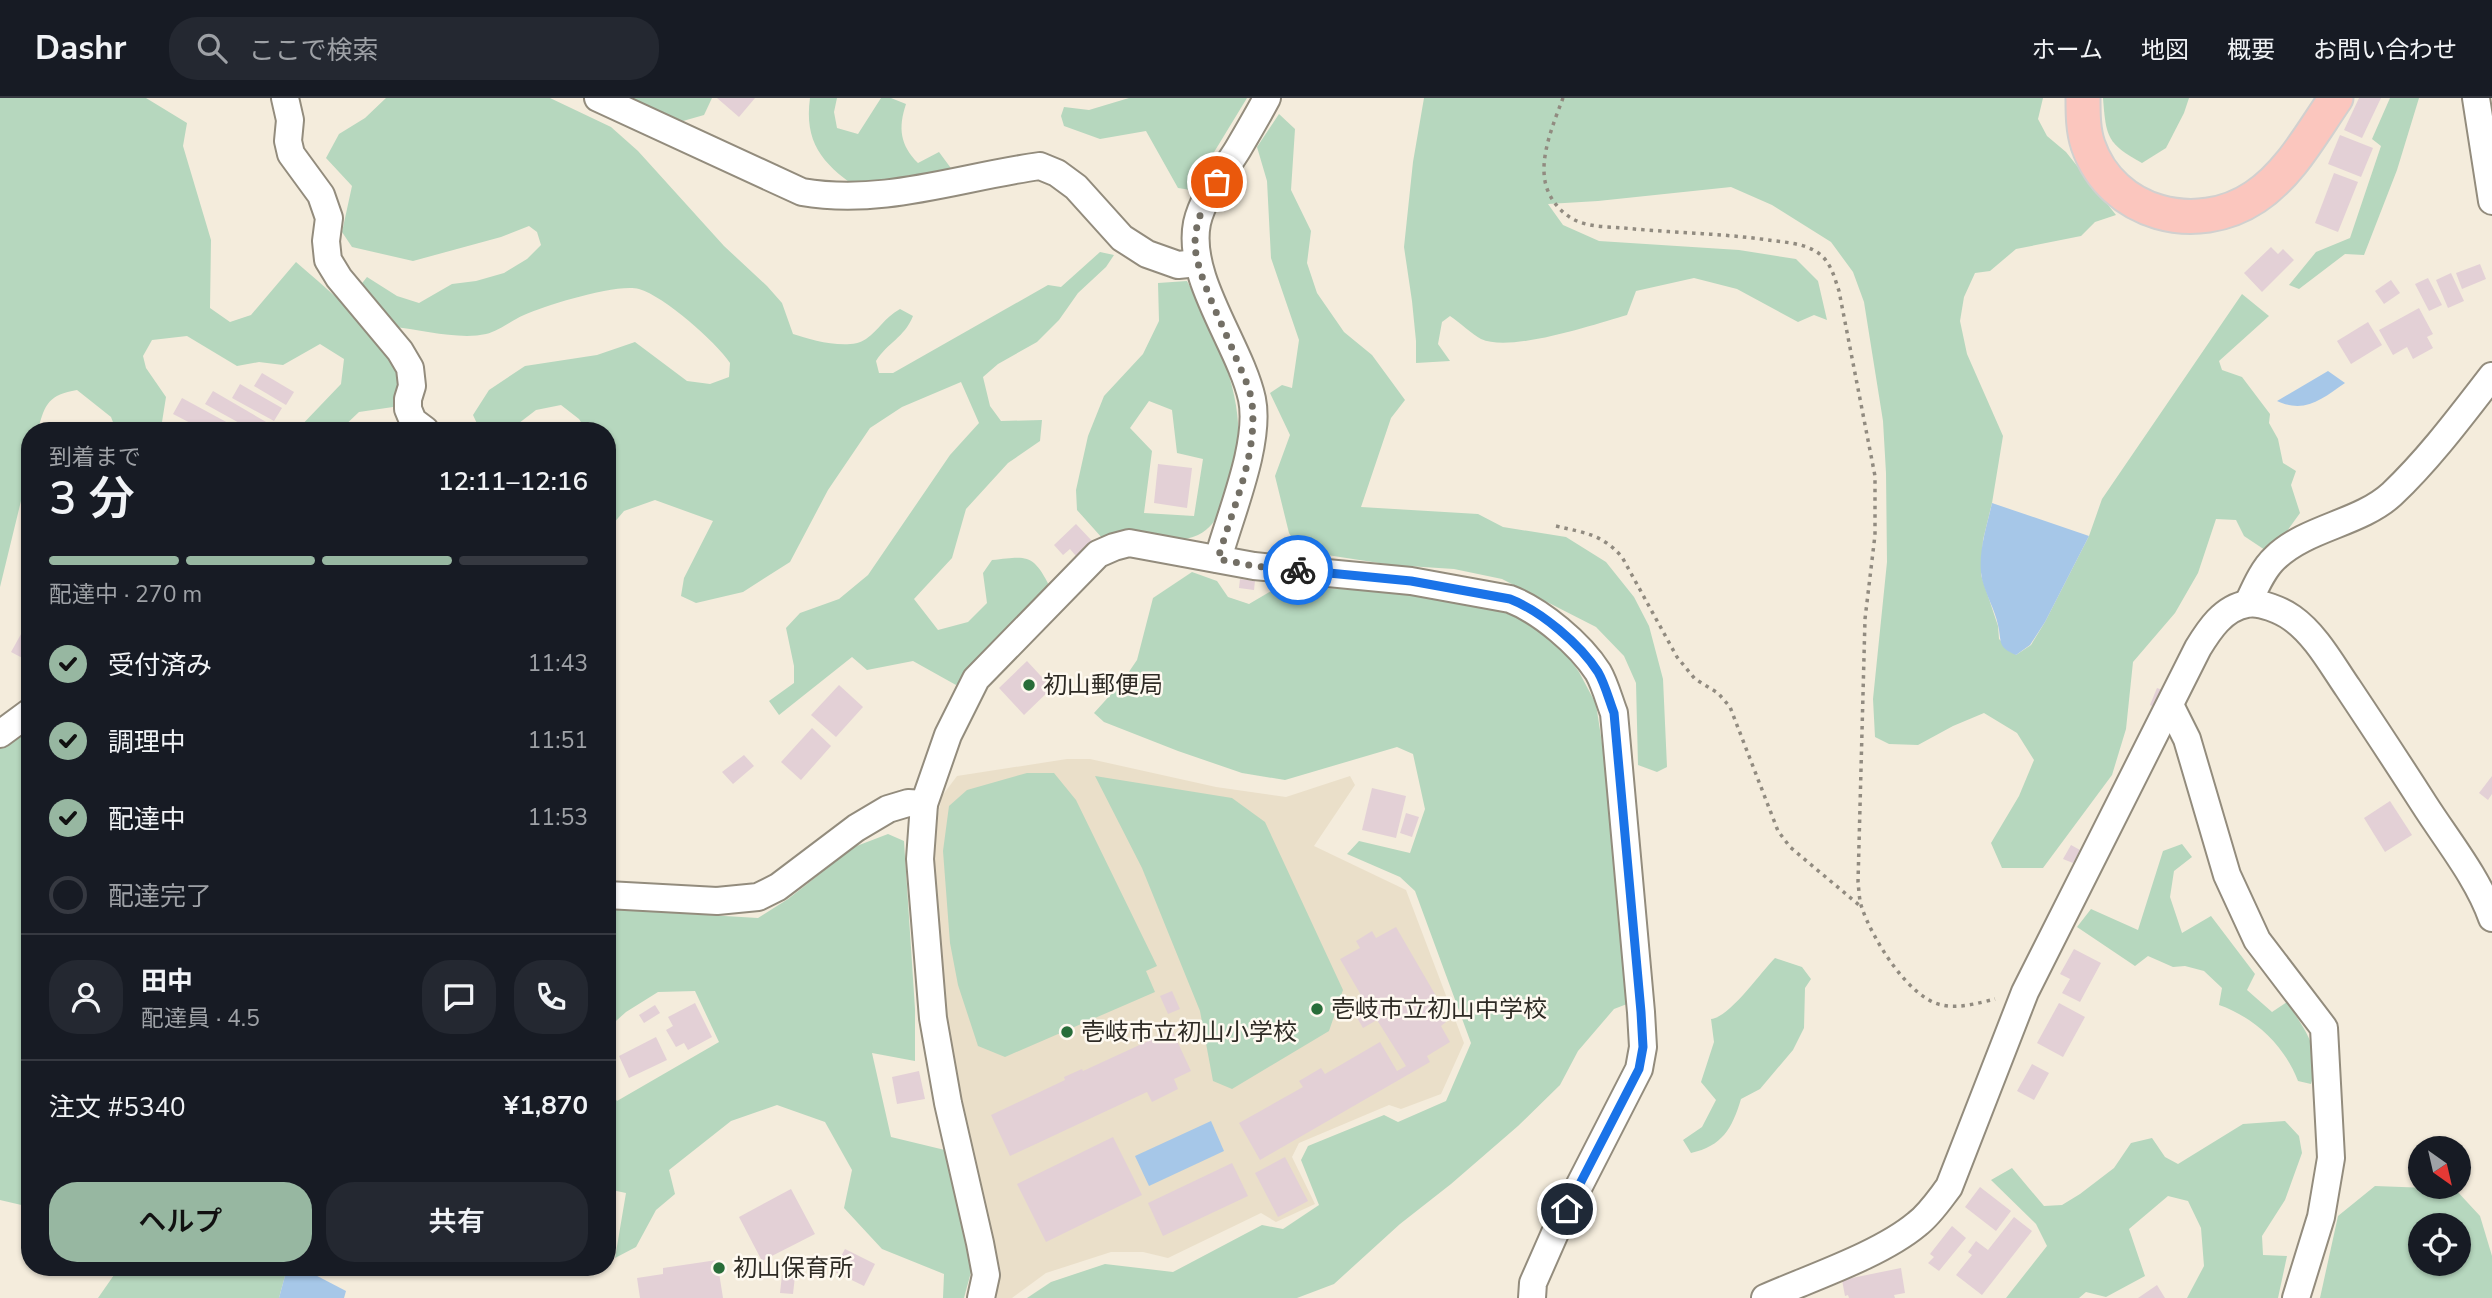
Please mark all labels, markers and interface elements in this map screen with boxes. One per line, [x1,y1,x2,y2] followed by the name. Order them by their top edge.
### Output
[169,17,659,80] search box
[35,26,127,71] text: Dashr
[193,29,231,67] icon: search
[249,33,379,68] text: ここで検索
[2032,34,2103,66] text: ホーム
[2141,34,2189,66] text: 地図
[2227,34,2275,66] text: 概要
[2313,34,2457,66] text: お問い合わせ
[1187,152,1247,212] pin
[1198,163,1236,201] icon: bag
[49,442,141,473] text: 到着まで
[438,464,588,499] text: 12:11–12:16
[49,467,135,530] text: 3 分
[1263,535,1333,605] courier
[1279,551,1317,589] icon: bike
[49,579,202,610] text: 配達中 · 270 m
[49,645,87,683] icon: check
[108,648,212,683] text: 受付済み
[528,648,588,679] text: 11:43
[1043,669,1163,701] place label: 初山郵便局
[1021,677,1037,693] marker: 初山郵便局
[49,722,87,760] icon: check
[108,725,186,760] text: 調理中
[528,725,588,756] text: 11:51
[49,799,87,837] icon: check
[108,802,186,837] text: 配達中
[528,802,588,833] text: 11:53
[108,879,212,914] text: 配達完了
[49,960,123,1034] button: person
[422,960,496,1034] button: chat
[514,960,588,1034] button: phone
[141,964,193,999] text: 田中
[1331,993,1547,1025] place label: 壱岐市立初山中学校
[1309,1001,1325,1017] marker: 壱岐市立初山中学校
[141,1003,260,1034] text: 配達員 · 4.5
[1081,1016,1297,1048] place label: 壱岐市立初山小学校
[1059,1024,1075,1040] marker: 壱岐市立初山小学校
[504,1088,588,1123] text: ¥1,870
[49,1090,186,1125] text: 注文 #5340
[2408,1136,2471,1199] north arrow
[2408,1136,2471,1276] map controls
[1537,1179,1597,1239] pin
[49,1182,312,1262] button: ヘルプ
[326,1182,588,1262] button: 共有
[1548,1190,1586,1228] icon: home
[2408,1213,2471,1276] button: locate
[733,1252,853,1284] place label: 初山保育所
[711,1260,727,1276] marker: 初山保育所

